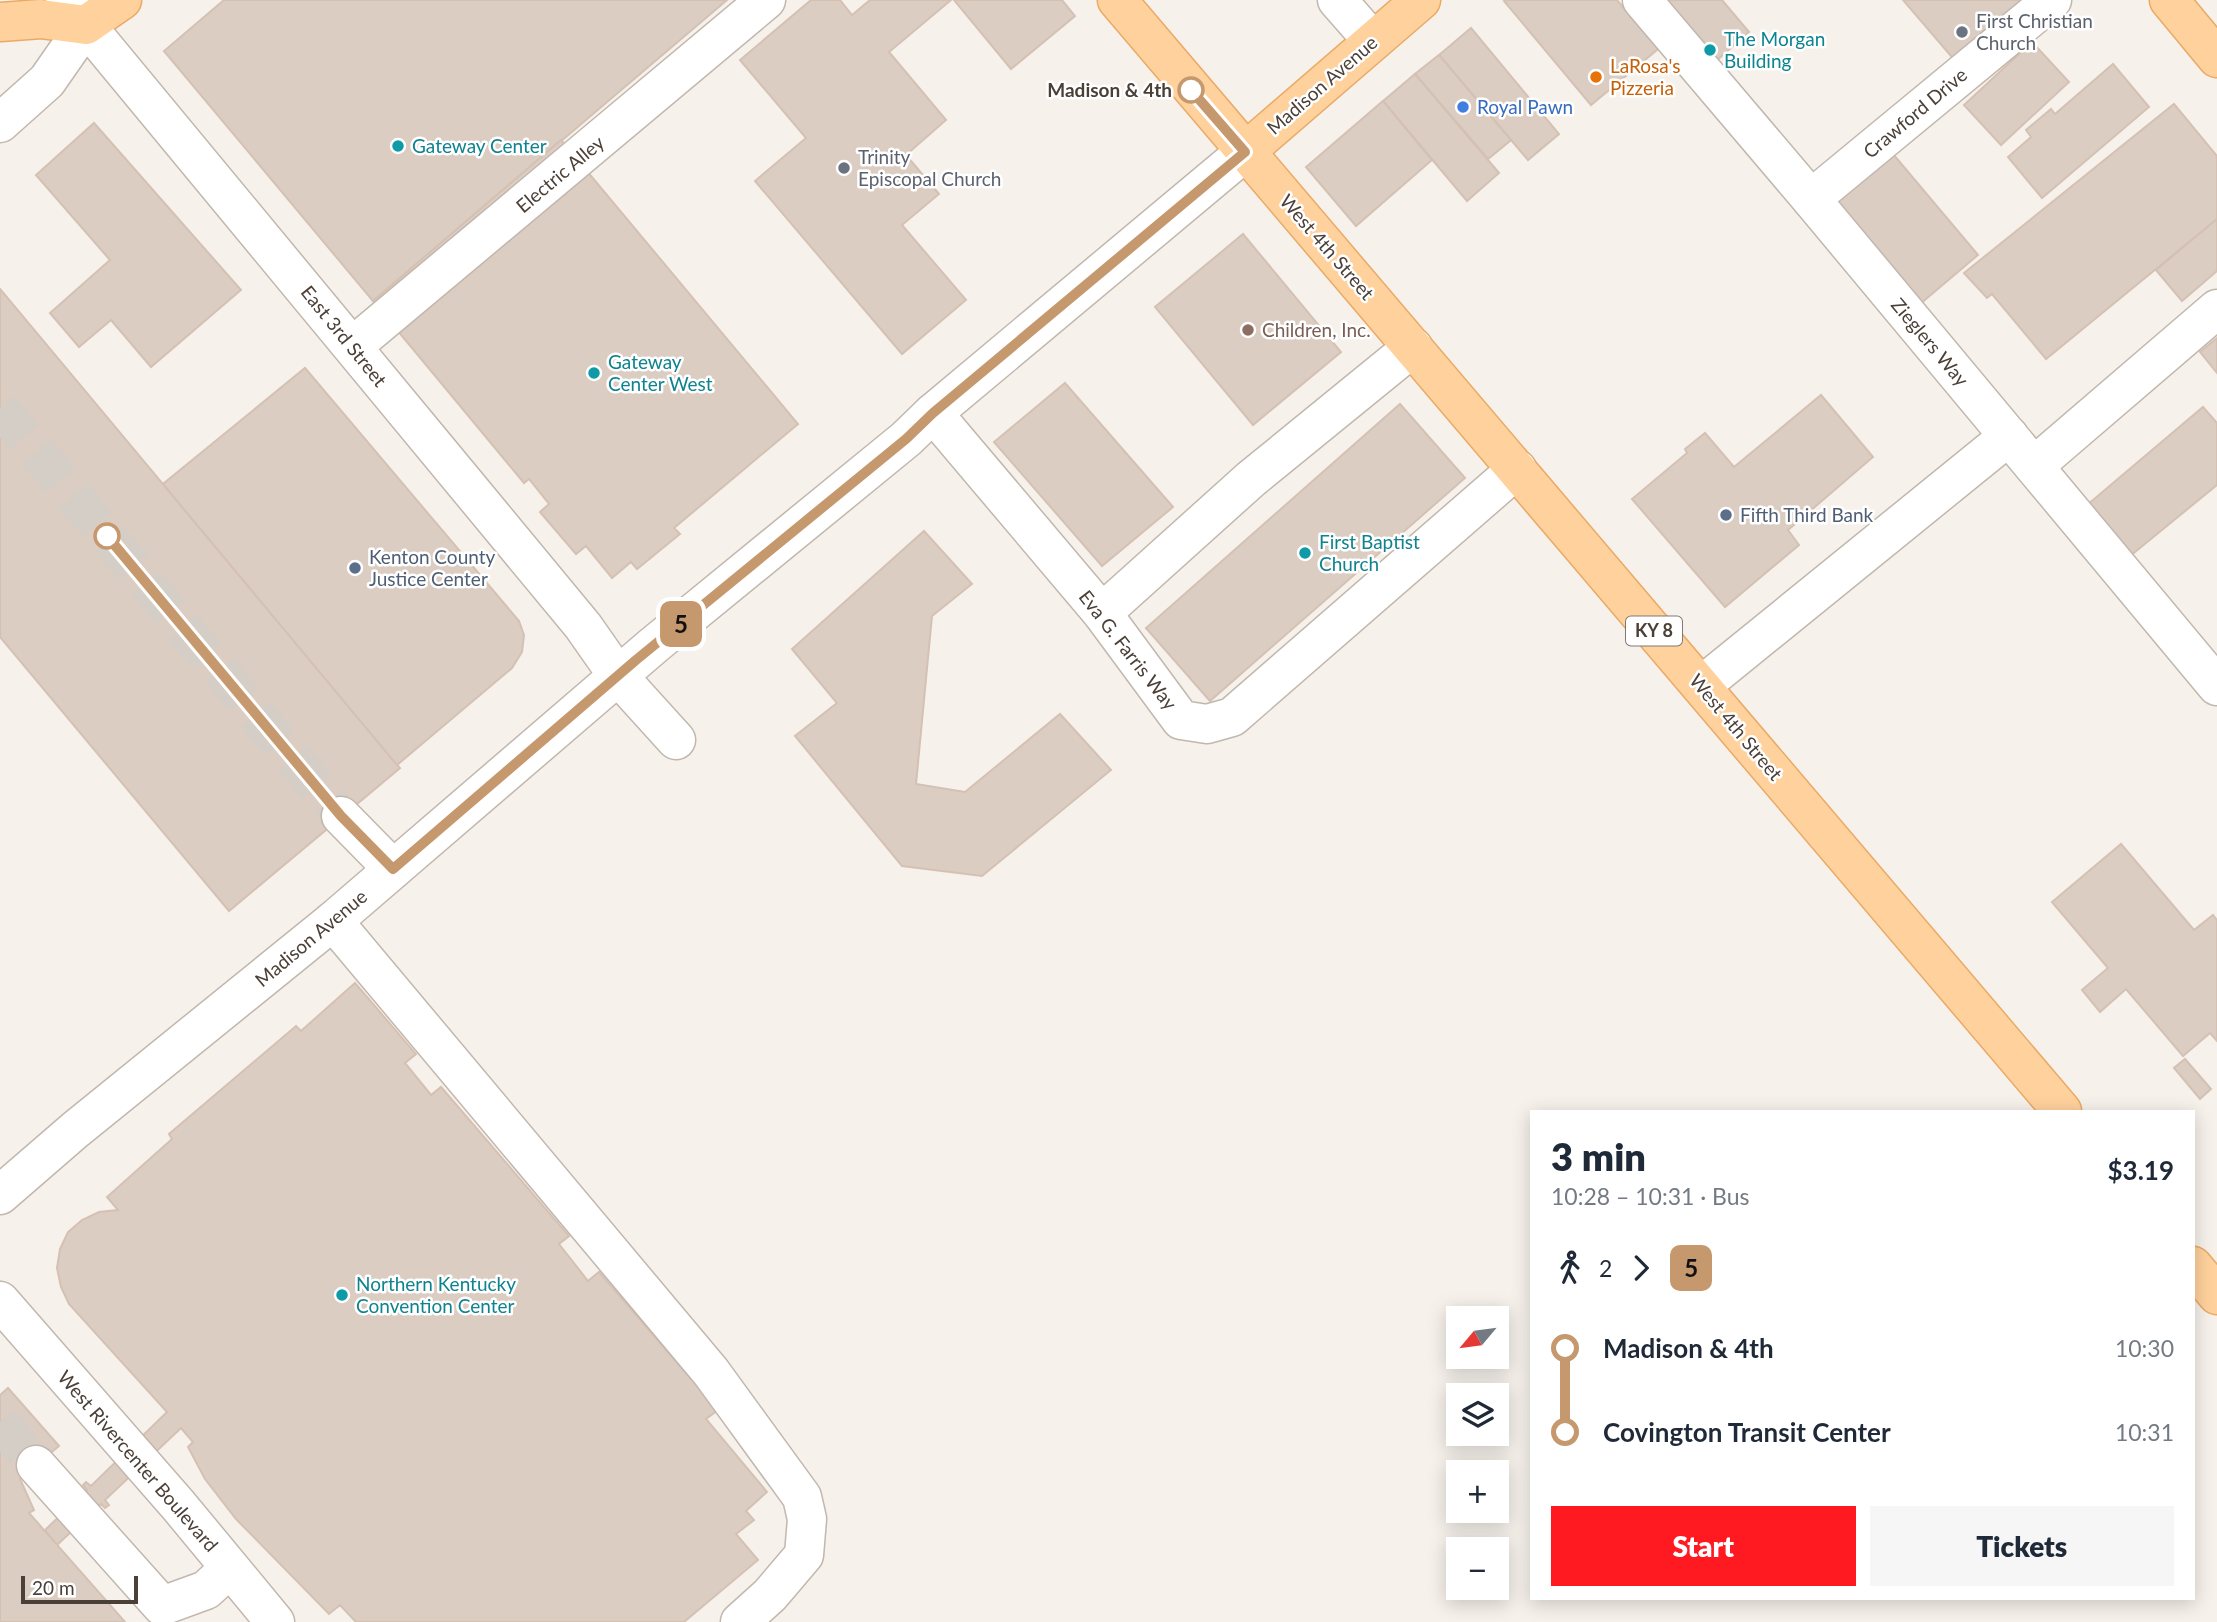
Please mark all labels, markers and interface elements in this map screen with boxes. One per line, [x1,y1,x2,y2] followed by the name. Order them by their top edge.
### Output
[1976,9,2093,54] place label: First Christian Church
[1954,24,1970,40] marker: First Christian Church
[1724,27,1825,72] place label: The Morgan Building
[1262,30,1382,139] street label: Madison Avenue
[1702,42,1718,58] marker: The Morgan Building
[1610,54,1680,99] place label: LaRosa's Pizzeria
[1858,63,1971,163] street label: Crawford Drive
[1588,69,1604,85] marker: LaRosa's Pizzeria
[1178,77,1204,103] marker: Madison & 4th
[1047,78,1172,101] place label: Madison & 4th
[1477,95,1573,118] place label: Royal Pawn
[1455,99,1471,115] marker: Royal Pawn
[511,130,608,217] street label: Electric Alley
[412,134,547,157] place label: Gateway Center
[390,138,406,154] marker: Gateway Center
[858,145,1001,190] place label: Trinity Episcopal Church
[836,160,852,176] marker: Trinity Episcopal Church
[1275,189,1379,304] street label: West 4th Street
[297,281,392,391] street label: East 3rd Street
[1887,293,1974,390] street label: Zieglers Way
[1262,318,1371,341] place label: Children, Inc.
[1240,322,1256,338] marker: Children, Inc.
[608,350,713,395] place label: Gateway Center West
[586,365,602,381] marker: Gateway Center West
[1740,503,1874,526] place label: Fifth Third Bank
[1718,507,1734,523] marker: Fifth Third Bank
[94,523,120,549] unlabelled marker
[1319,530,1420,575] place label: First Baptist Church
[369,545,496,590] place label: Kenton County Justice Center
[1297,545,1313,561] marker: First Baptist Church
[347,560,363,576] marker: Kenton County Justice Center
[1075,585,1182,714] street label: Eva G. Farris Way
[658,601,704,647] line badge: 5
[674,609,688,638] text: 5
[1626,616,1682,646] road number: KY 8
[1685,669,1788,785] street label: West 4th Street
[250,884,371,991] street label: Madison Avenue
[1551,1133,1646,1179] text: 3 min
[2108,1154,2174,1186] text: $3.19
[1551,1182,1750,1210] text: 10:28 – 10:31 · Bus
[1551,1249,1589,1287] icon: walk
[1622,1249,1660,1287] icon: forward
[1684,1253,1698,1282] text: 5
[1599,1254,1612,1282] text: 2
[356,1272,516,1317] place label: Northern Kentucky Convention Center
[334,1287,350,1303] marker: Northern Kentucky Convention Center
[1446,1306,1508,1368] north arrow
[1446,1306,1509,1600] map controls
[1603,1332,1774,1364] text: Madison & 4th
[2115,1334,2174,1362] text: 10:30
[53,1365,223,1556] street label: West Rivercenter Boulevard
[1446,1383,1509,1446] button: layers
[1603,1416,1891,1448] text: Covington Transit Center
[2115,1418,2174,1446] text: 10:31
[1446,1460,1509,1523] button: +
[1551,1506,1856,1586] button: Start
[1870,1506,2174,1586] button: Tickets
[1446,1537,1509,1600] button: −
[21,1573,138,1605] scale bar
[32,1576,75,1599] text: 20 m

